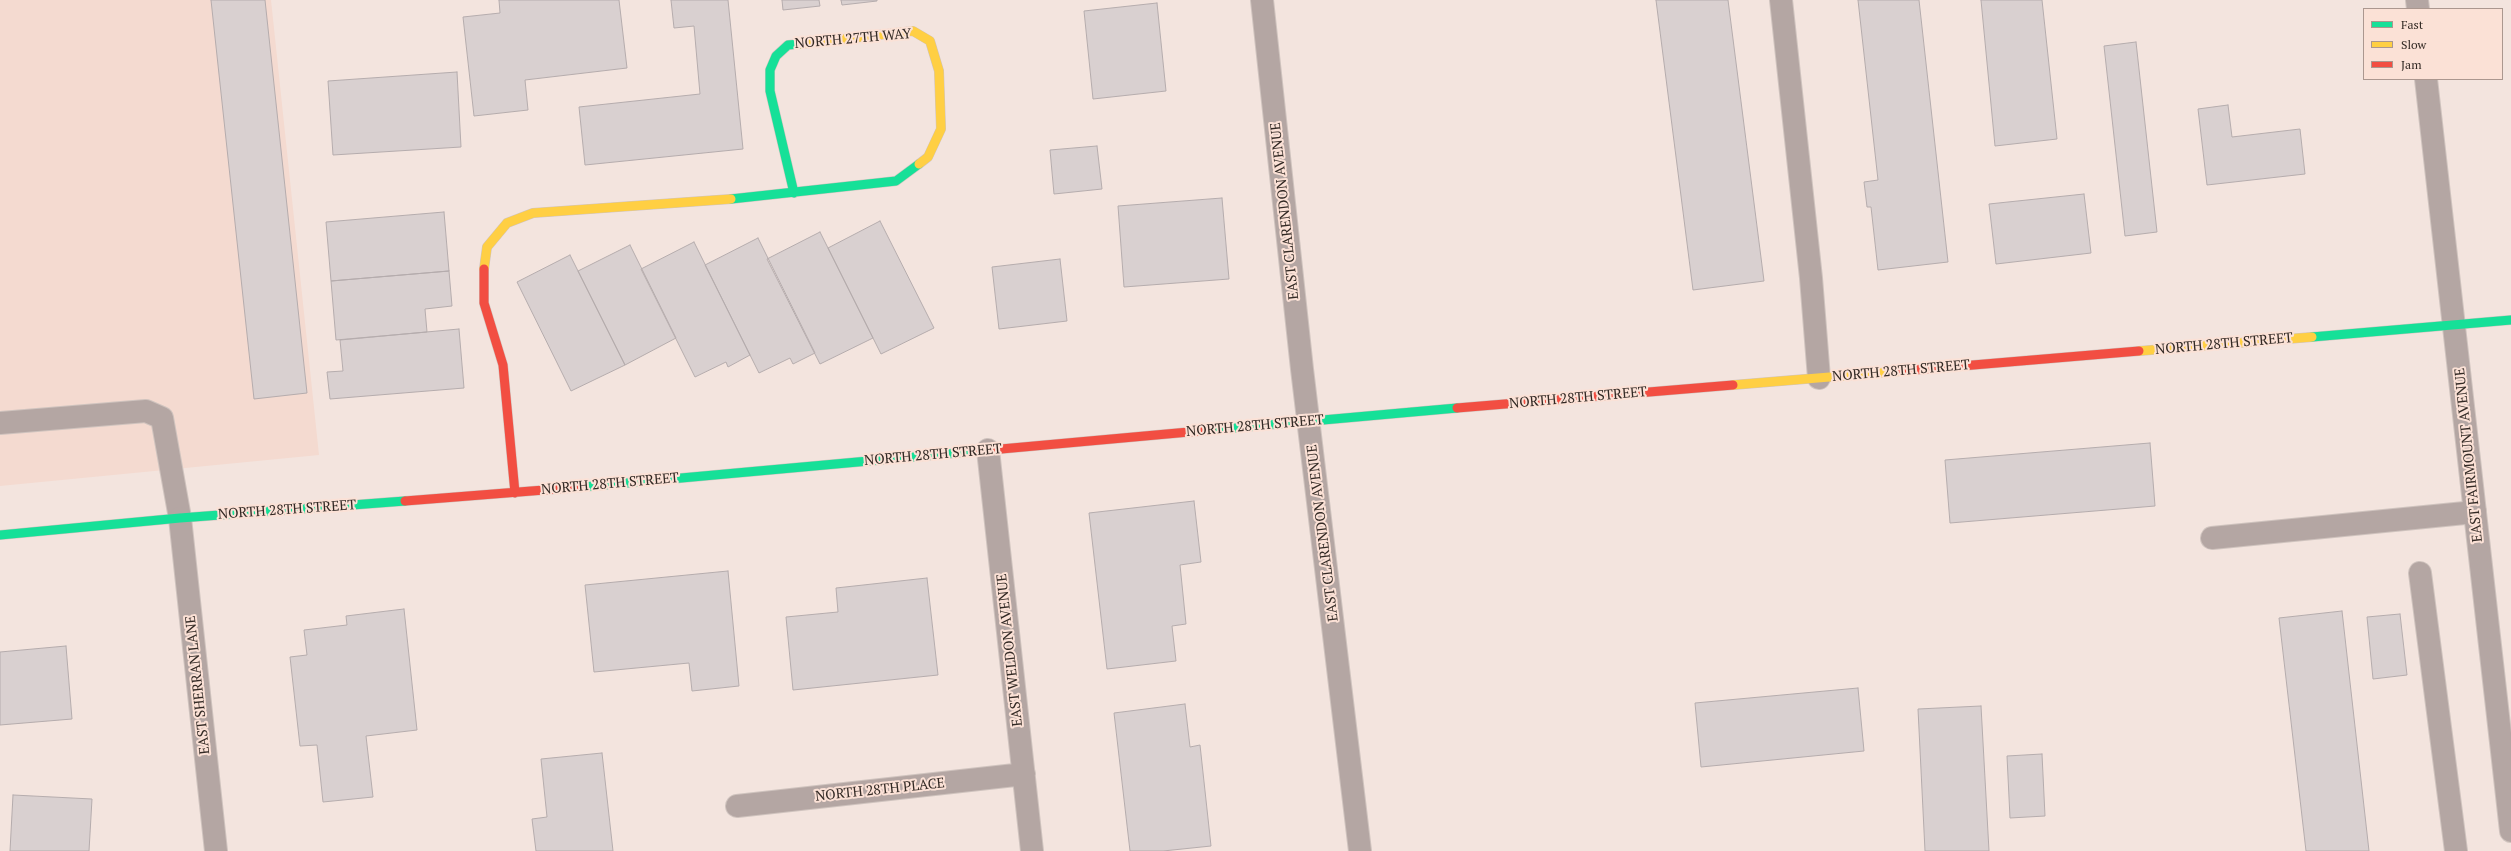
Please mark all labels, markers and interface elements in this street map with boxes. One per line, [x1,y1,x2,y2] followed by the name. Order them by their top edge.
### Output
[2363,8,2503,80] legend
[2401,17,2423,32] text: Fast
[794,26,912,52] street label: NORTH 27TH WAY
[2401,37,2426,52] text: Slow
[2401,57,2422,72] text: Jam
[1267,121,1303,301] street label: EAST CLARENDON AVENUE
[2154,330,2294,358] street label: NORTH 28TH STREET
[1831,357,1971,385] street label: NORTH 28TH STREET
[2451,367,2487,543] street label: EAST FAIRMOUNT AVENUE
[1508,384,1648,412] street label: NORTH 28TH STREET
[1185,412,1325,440] street label: NORTH 28TH STREET
[863,441,1003,469] street label: NORTH 28TH STREET
[1304,443,1342,623] street label: EAST CLARENDON AVENUE
[540,470,680,498] street label: NORTH 28TH STREET
[217,497,357,523] street label: NORTH 28TH STREET
[994,573,1026,727] street label: EAST WELDON AVENUE
[182,615,214,755] street label: EAST SHERRAN LANE
[814,775,946,805] street label: NORTH 28TH PLACE

